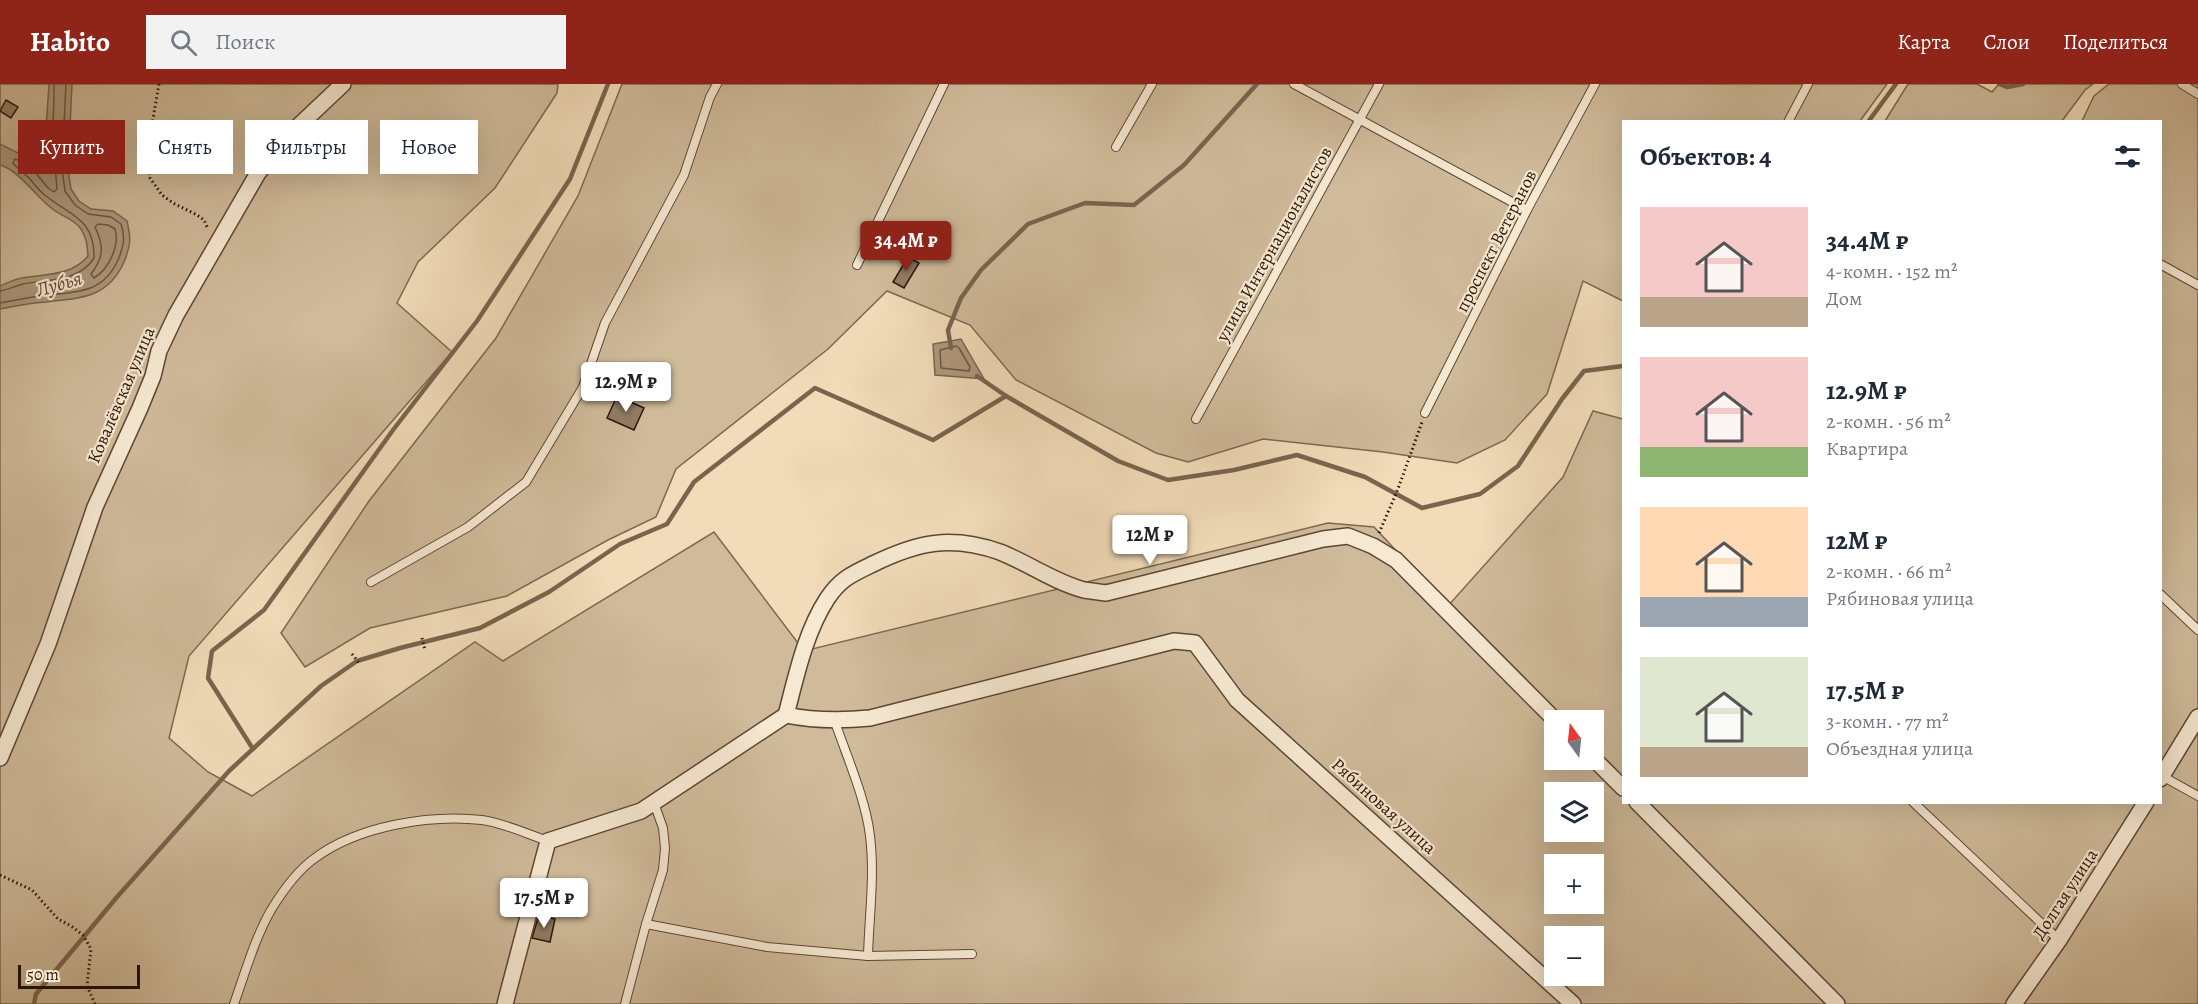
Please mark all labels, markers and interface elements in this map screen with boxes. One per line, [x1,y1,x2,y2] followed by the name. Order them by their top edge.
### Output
[146,15,566,69] search box
[30,23,110,61] text: Habito
[167,26,200,59] icon: search
[215,27,275,57] text: Поиск
[1897,28,1950,56] text: Карта
[1983,28,2030,56] text: Слои
[2063,28,2168,56] text: Поделиться
[18,120,125,174] chip: Купить
[137,120,233,174] chip: Снять
[245,120,368,174] chip: Фильтры
[380,120,478,174] chip: Новое
[1640,139,1772,174] text: Объектов: 4
[2111,140,2144,173] icon: filters
[1210,142,1338,347] street label: улица Интернационалистов
[1450,166,1542,316] street label: проспект Ветеранов
[851,221,961,272] pin: 34.4M ₽
[1826,223,1908,258] text: 34.4M ₽
[874,227,938,254] text: 34.4M ₽
[1688,231,1760,303] icon: home
[1826,258,1958,285] text: 4-комн. · 152 m²
[32,265,85,304] water label: Лубья
[1826,285,1862,312] text: Дом
[81,323,161,467] street label: Ковалёвская улица
[571,362,681,413] pin: 12.9M ₽
[595,368,657,395] text: 12.9M ₽
[1826,373,1907,408] text: 12.9M ₽
[1688,381,1760,453] icon: home
[1826,408,1951,435] text: 2-комн. · 56 m²
[1826,435,1908,462] text: Квартира
[1108,515,1192,566] pin: 12M ₽
[1126,521,1174,548] text: 12M ₽
[1826,523,1887,558] text: 12M ₽
[1688,531,1760,603] icon: home
[1826,558,1951,585] text: 2-комн. · 66 m²
[1826,585,1974,612] text: Рябиновая улица
[1826,673,1904,708] text: 17.5M ₽
[1688,681,1760,753] icon: home
[1826,708,1949,735] text: 3-комн. · 77 m²
[1544,710,1604,770] north arrow
[1544,710,1604,986] map controls
[1826,735,1973,762] text: Объездная улица
[1326,752,1442,860] street label: Рябиновая улица
[1544,782,1604,842] button: layers
[2027,843,2104,944] street label: Долгая улица
[1544,854,1604,914] button: +
[489,878,599,929] pin: 17.5M ₽
[514,884,574,911] text: 17.5M ₽
[1544,926,1604,986] button: −
[18,962,140,990] scale bar
[27,964,59,986] text: 50 m

